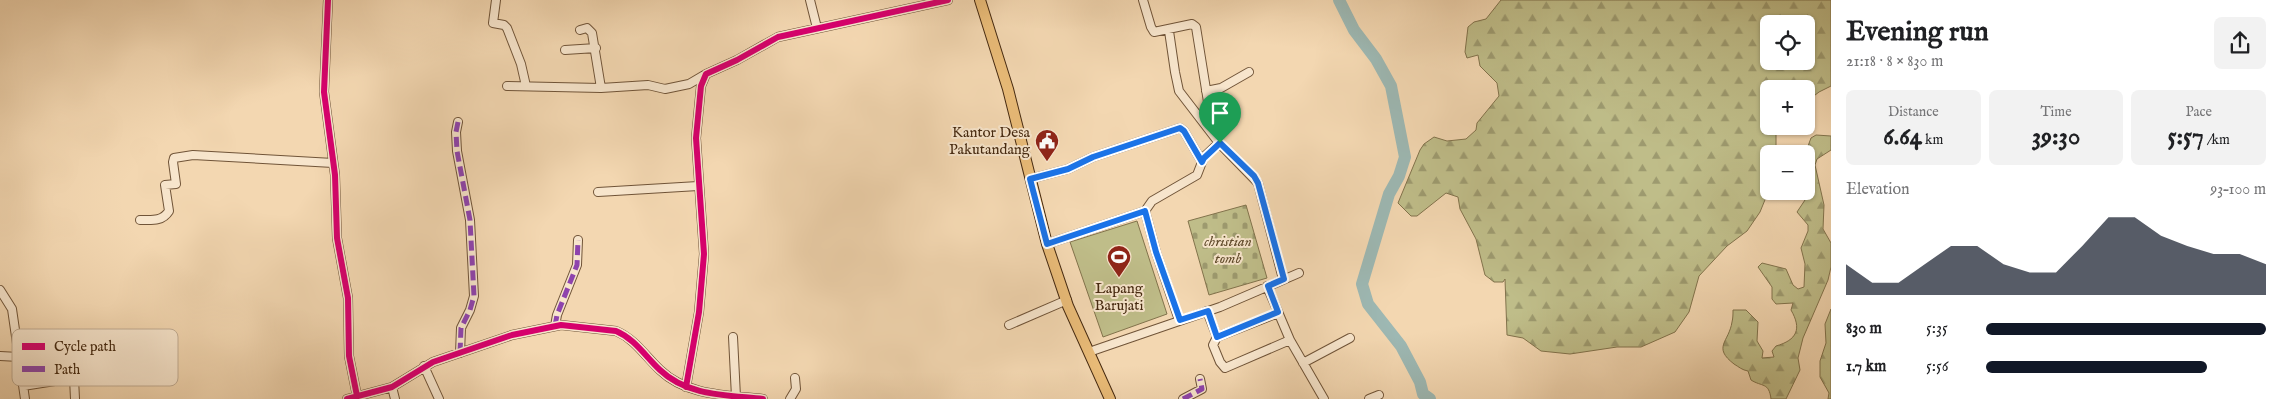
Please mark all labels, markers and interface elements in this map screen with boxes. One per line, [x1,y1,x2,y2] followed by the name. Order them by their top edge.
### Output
[1760,15,1815,200] map controls
[1760,15,1815,70] button: locate
[1846,15,1989,50] text: Evening run
[2214,17,2266,69] button: share
[1846,52,1943,72] text: 21:18 · 8 × 830 m
[1760,80,1815,135] button: +
[1199,92,1241,143] pin
[1206,99,1234,127] icon: arrive
[1888,103,1939,121] text: Distance
[2040,103,2072,121] text: Time
[2185,103,2212,121] text: Pace
[1883,121,1922,153] text: 6.64
[2032,121,2080,153] text: 39:30
[2167,121,2204,153] text: 5:57
[949,123,1031,159] place label: Kantor Desa Pakutandang
[1034,128,1060,162] public building icon: Kantor Desa Pakutandang
[1922,131,1943,149] text: km
[2204,131,2230,149] text: /km
[1760,145,1815,200] button: −
[1846,180,1909,200] text: Elevation
[2210,180,2266,200] text: 93–100 m
[1204,232,1252,268] park label: christian tomb
[1106,244,1132,278] sports icon: Lapang Barujati
[1095,279,1144,315] place label: Lapang Barujati
[1846,319,1882,339] text: 830 m
[1926,319,1948,339] text: 5:35
[12,329,178,386] legend
[54,338,116,356] text: Cycle path
[1846,357,1886,377] text: 1.7 km
[1926,357,1949,377] text: 5:56
[54,361,81,379] text: Path

